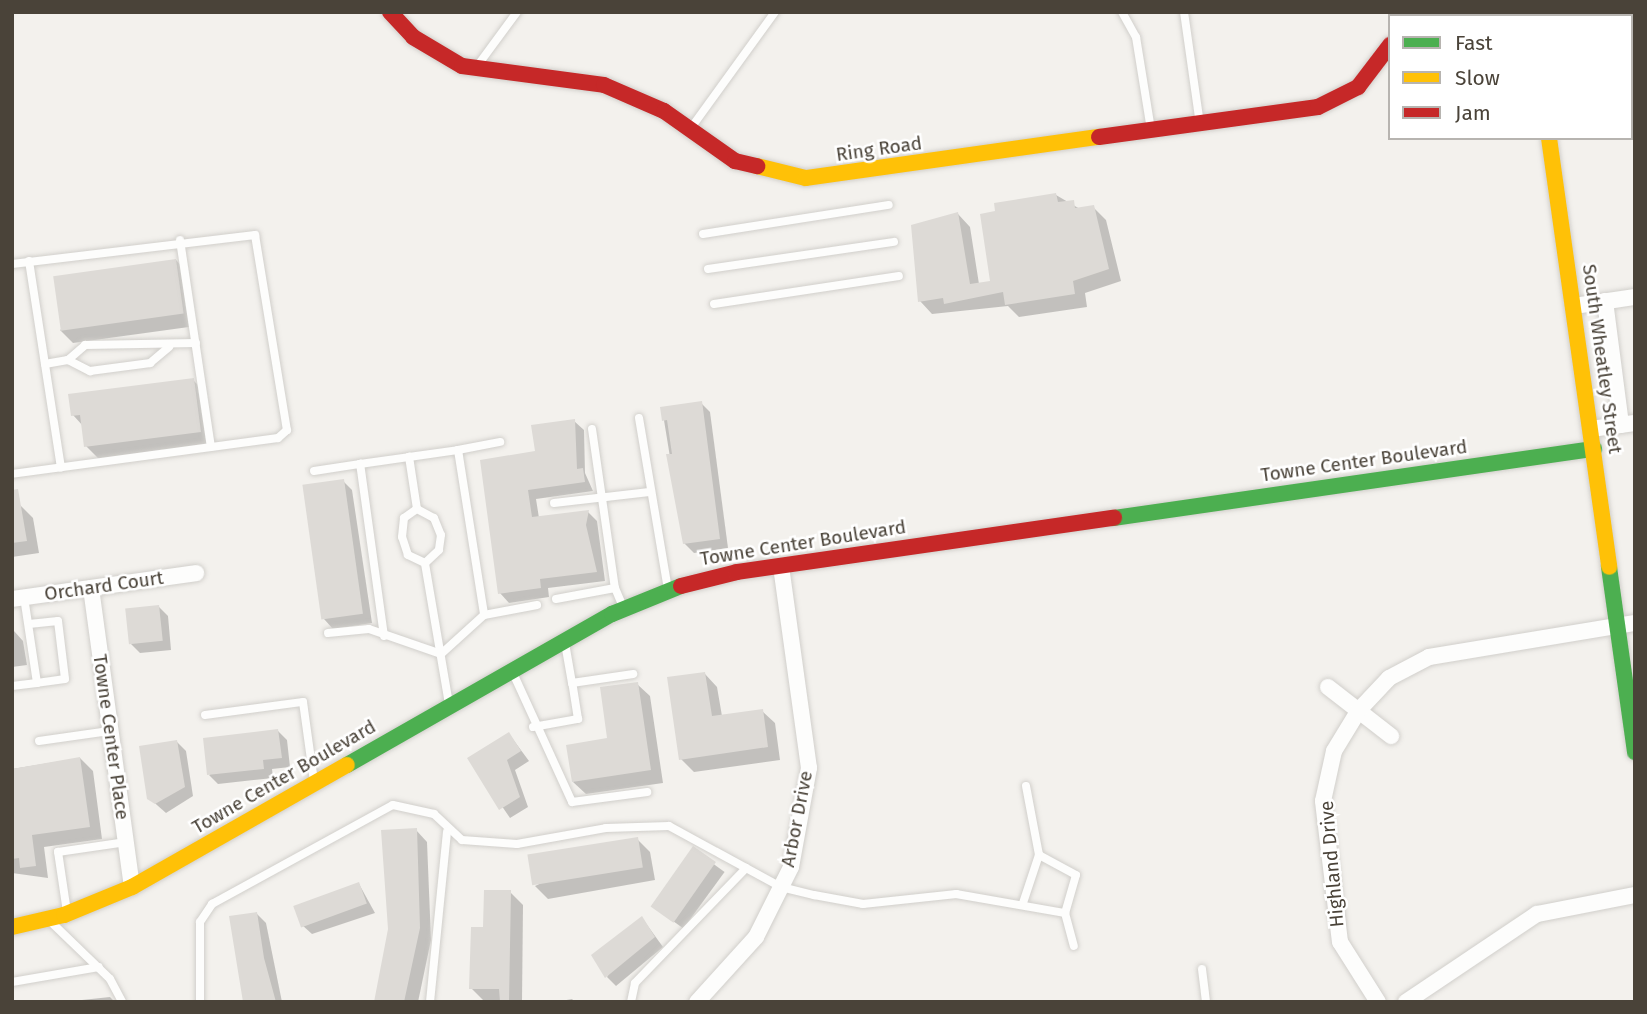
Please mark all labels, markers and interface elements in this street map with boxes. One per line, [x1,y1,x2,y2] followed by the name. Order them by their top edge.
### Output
[1388,14,1633,140] legend
[1455,30,1493,56] text: Fast
[1455,65,1500,91] text: Slow
[1455,100,1491,126] text: Jam
[834,132,924,166] street label: Ring Road
[1577,263,1627,455] street label: South Wheatley Street
[1259,435,1469,487] street label: Towne Center Boulevard
[698,515,908,571] street label: Towne Center Boulevard
[43,566,165,606] street label: Orchard Court
[88,653,134,821] street label: Towne Center Place
[188,715,380,839] street label: Towne Center Boulevard
[777,769,817,869] street label: Arbor Drive
[1315,800,1349,928] street label: Highland Drive

